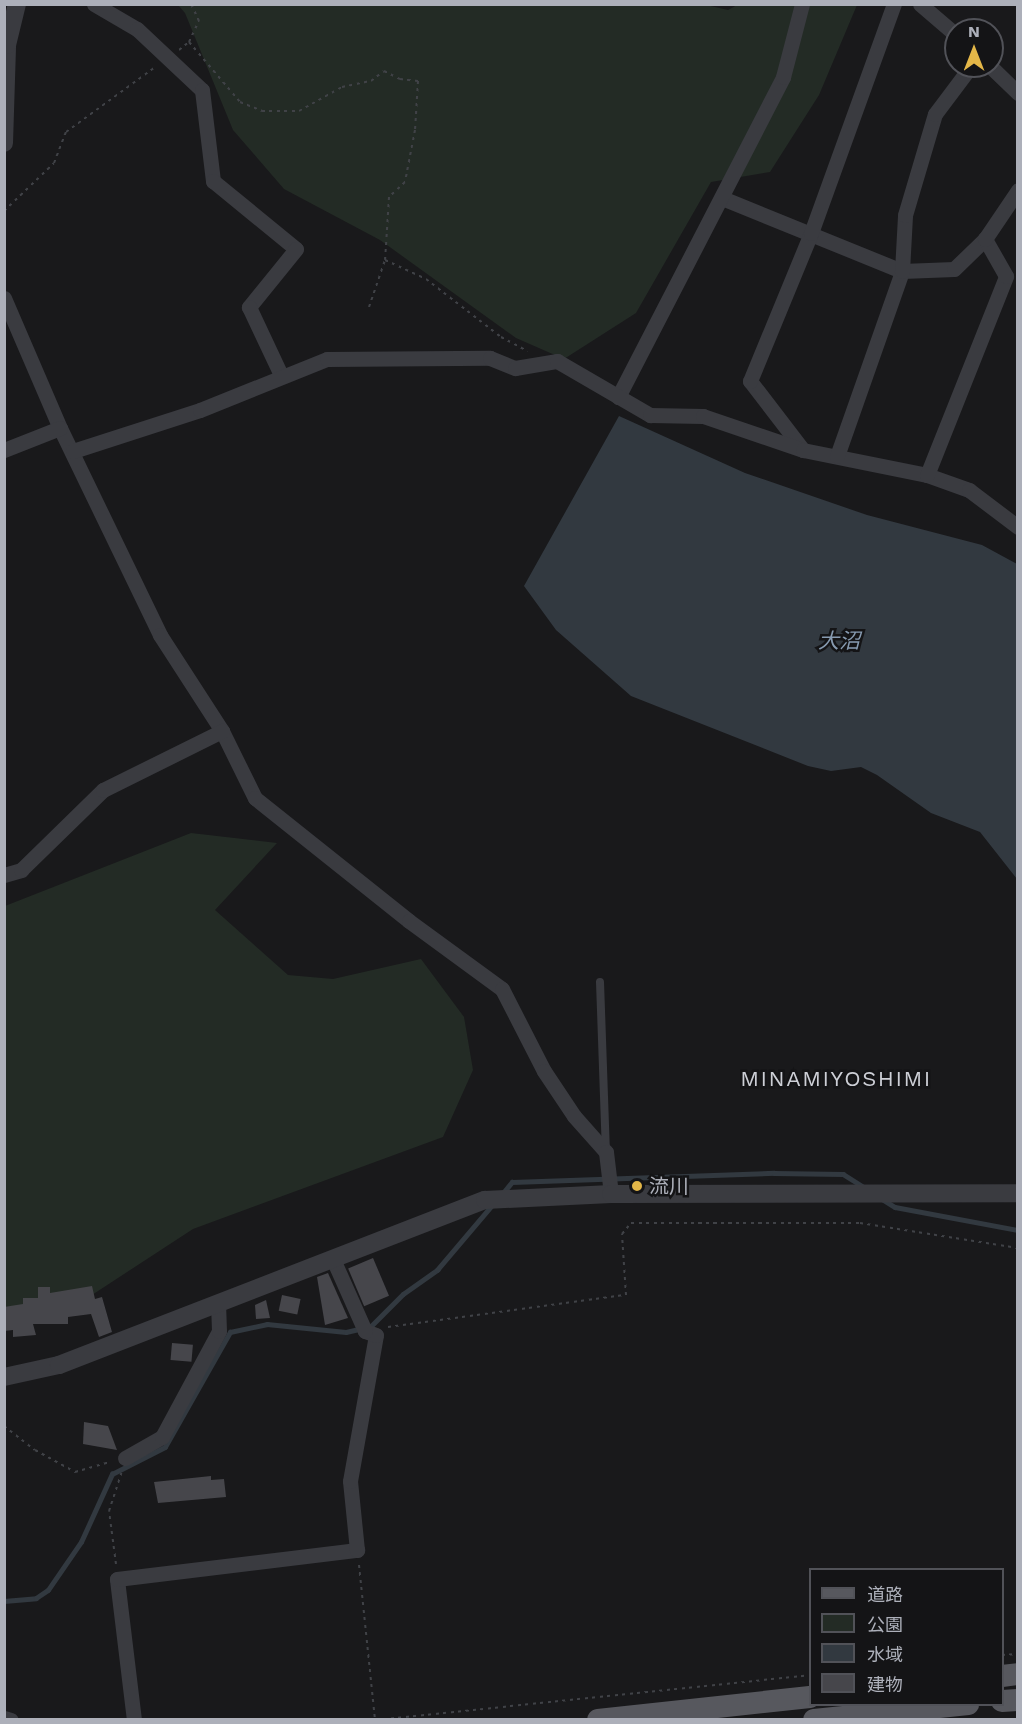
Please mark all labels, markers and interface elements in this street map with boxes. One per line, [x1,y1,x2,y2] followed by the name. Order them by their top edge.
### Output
[944,18,1004,78] north arrow
[968,22,980,41] text: N
[818,628,860,654] water label: 大沼
[740,1066,932,1092] district label: MINAMIYOSHIMI
[649,1174,689,1198] place label: 流川
[630,1179,644,1193] marker: 流川
[809,1568,1004,1706] legend
[867,1584,903,1605] text: 道路
[867,1614,903,1635] text: 公園
[867,1644,903,1665] text: 水域
[867,1674,903,1695] text: 建物

